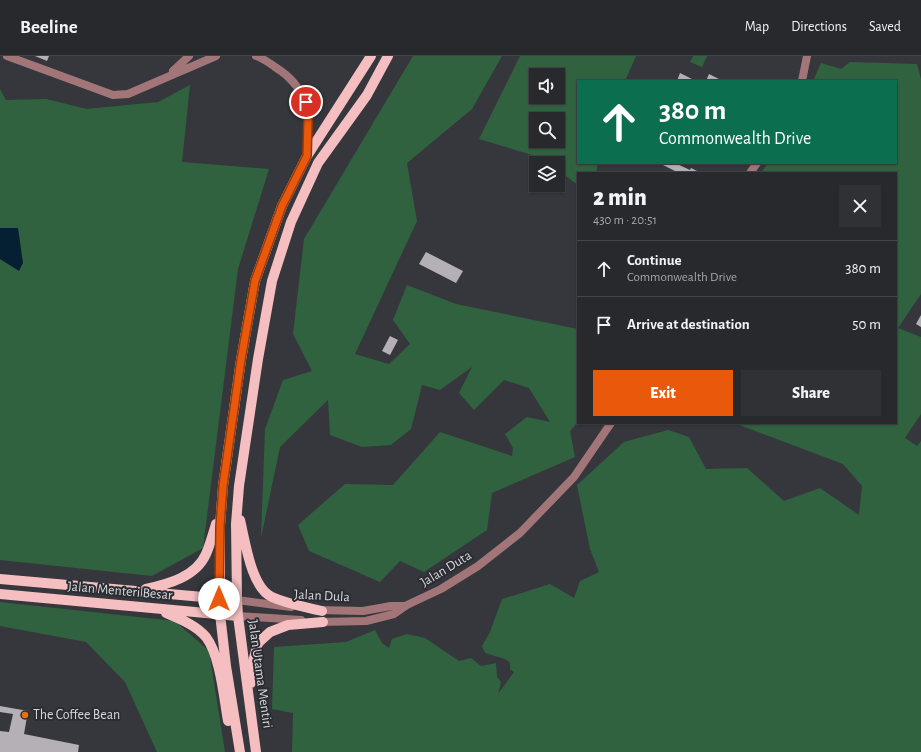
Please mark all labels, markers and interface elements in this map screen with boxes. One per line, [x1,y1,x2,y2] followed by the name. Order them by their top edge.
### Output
[20,18,78,37] text: Beeline
[745,20,769,34] text: Map
[791,20,847,34] text: Directions
[869,20,901,34] text: Saved
[529,68,565,192] map controls
[529,68,565,104] button: sound
[289,85,323,119] pin
[295,91,317,113] icon: arrive
[593,96,645,148] icon: ahead
[659,97,726,125] text: 380 m
[529,112,565,148] button: search
[659,130,811,148] text: Commonwealth Drive
[529,156,565,192] button: layers
[839,185,881,227] button: close
[593,186,647,210] text: 2 min
[593,214,657,227] text: 430 m · 20:51
[627,253,682,268] text: Continue
[593,258,615,280] icon: ahead
[845,261,881,276] text: 380 m
[627,271,737,284] text: Commonwealth Drive
[593,314,615,336] icon: arrive
[627,317,750,332] text: Arrive at destination
[852,317,881,332] text: 50 m
[593,370,733,416] button: Exit
[741,370,881,416] button: Share
[418,548,474,590] street label: Jalan Duta
[198,578,240,620] position arrow
[67,579,173,603] street label: Jalan Menteri Besar
[294,588,351,604] street label: Jalan Dula
[245,619,275,729] street label: Jalan Utama Mentiri
[33,708,120,722] place label: The Coffee Bean
[20,710,30,720] marker: The Coffee Bean

